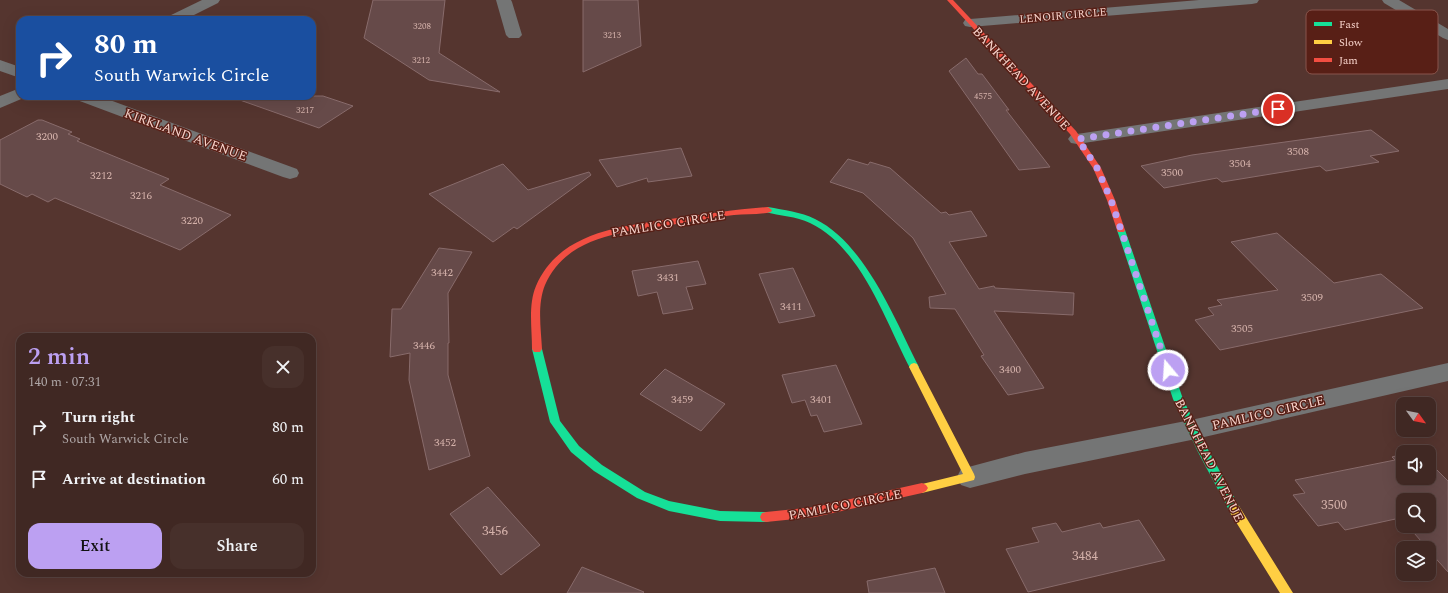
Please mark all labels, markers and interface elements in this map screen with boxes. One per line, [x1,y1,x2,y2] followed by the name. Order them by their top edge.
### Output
[1019,3,1107,28] street label: LENOIR CIRCLE
[1306,10,1438,74] legend
[1339,16,1360,33] text: Fast
[413,19,431,33] house number: 3208
[968,22,1075,135] street label: BANKHEAD AVENUE
[94,23,158,66] text: 80 m
[603,28,621,42] house number: 3213
[28,32,80,84] icon: right
[1339,34,1363,51] text: Slow
[1339,52,1358,69] text: Jam
[412,53,430,67] house number: 3212
[94,62,269,89] text: South Warwick Circle
[974,89,992,103] house number: 4575
[1261,92,1295,126] pin
[1267,98,1289,120] icon: arrive
[121,103,250,166] street label: KIRKLAND AVENUE
[296,103,314,117] house number: 3217
[36,128,58,145] house number: 3200
[1287,143,1309,160] house number: 3508
[1229,155,1251,172] house number: 3504
[1161,164,1183,181] house number: 3500
[90,167,112,184] house number: 3212
[130,187,152,204] house number: 3216
[610,205,726,243] street label: PAMLICO CIRCLE
[181,212,203,229] house number: 3220
[431,264,453,281] house number: 3442
[657,269,679,286] house number: 3431
[1301,289,1323,306] house number: 3509
[780,298,802,315] house number: 3411
[1231,320,1253,337] house number: 3505
[413,337,435,354] house number: 3446
[28,339,90,375] text: 2 min
[262,346,304,388] button: close
[1147,349,1189,391] position arrow
[999,361,1021,378] house number: 3400
[28,372,101,392] text: 140 m · 07:31
[1210,390,1326,436] street label: PAMLICO CIRCLE
[671,391,693,408] house number: 3459
[810,391,832,408] house number: 3401
[1169,395,1249,525] street label: BANKHEAD AVENUE
[1396,397,1436,437] north arrow
[1396,397,1436,581] map controls
[62,406,135,429] text: Turn right
[28,416,50,438] icon: right
[272,416,304,439] text: 80 m
[62,429,189,449] text: South Warwick Circle
[434,434,456,451] house number: 3452
[1396,445,1436,485] button: sound
[28,468,50,490] icon: arrive
[62,468,206,491] text: Arrive at destination
[272,468,304,491] text: 60 m
[787,484,904,526] street label: PAMLICO CIRCLE
[1396,493,1436,533] button: search
[1321,495,1348,515] house number: 3500
[482,521,509,541] house number: 3456
[28,523,162,569] button: Exit
[170,523,304,569] button: Share
[1396,541,1436,581] button: layers
[1072,546,1099,566] house number: 3484

